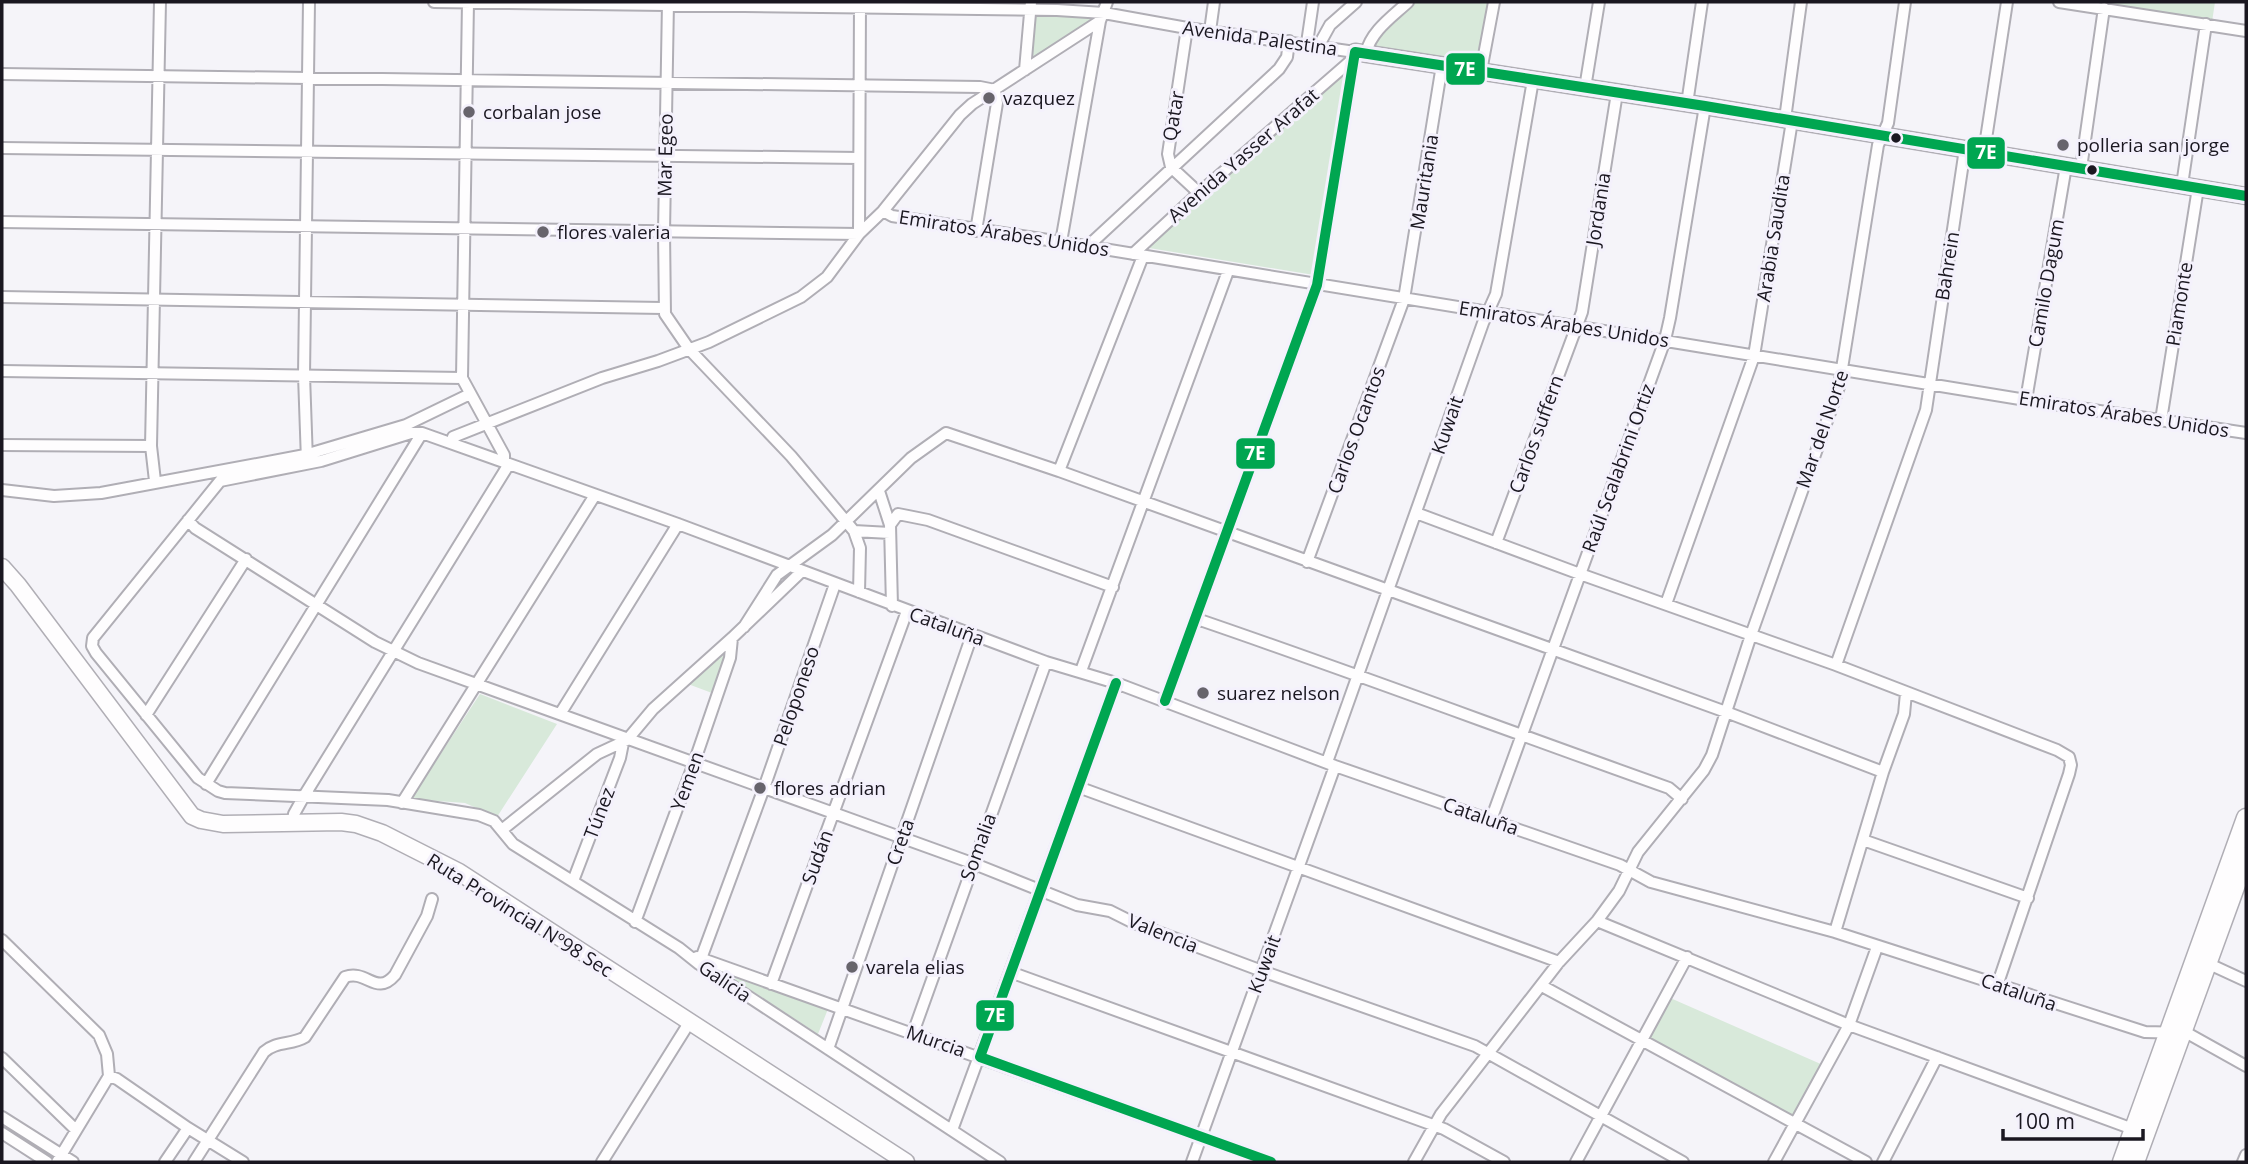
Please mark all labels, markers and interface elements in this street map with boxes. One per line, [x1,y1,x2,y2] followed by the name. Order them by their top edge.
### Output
[1181,14,1339,62] street label: Avenida Palestina
[1445,52,1486,86] line badge: 7E
[1454,56,1476,82] text: 7E
[1162,82,1324,228] street label: Avenida Yasser Arafat
[1003,85,1075,111] place label: vazquez
[1156,89,1190,143] street label: Qatar
[981,90,997,106] marker: vazquez
[483,99,601,125] place label: corbalan jose
[461,104,477,120] marker: corbalan jose
[651,113,679,197] street label: Mar Egeo
[1889,131,1903,145] unlabelled marker
[1404,132,1444,232] street label: Mauritania
[2077,132,2230,158] place label: polleria san jorge
[1966,136,2006,170] line badge: 7E
[2055,137,2071,153] marker: polleria san jorge
[1975,139,1997,165] text: 7E
[2085,163,2099,177] unlabelled marker
[1579,171,1617,249] street label: Jordania
[1750,172,1796,304] street label: Arabia Saudita
[897,204,1111,262] street label: Emiratos Árabes Unidos
[2022,217,2070,349] street label: Camilo Dagum
[557,219,671,245] place label: flores valeria
[535,224,551,240] marker: flores valeria
[1929,230,1965,302] street label: Bahrein
[2160,260,2198,348] street label: Piamonte
[1457,295,1671,353] street label: Emiratos Árabes Unidos
[1321,363,1391,497] street label: Carlos Ocantos
[1790,366,1854,492] street label: Mar del Norte
[1503,371,1569,497] street label: Carlos suffern
[1575,380,1661,556] street label: Raúl Scalabrini Ortiz
[2017,385,2231,443] street label: Emiratos Árabes Unidos
[1425,392,1469,458] street label: Kuwait
[1235,437,1276,470] line badge: 7E
[1244,440,1266,466] text: 7E
[906,600,988,652] street label: Cataluña
[767,643,825,749] street label: Peloponeso
[1217,680,1340,706] place label: suarez nelson
[1195,685,1211,701] marker: suarez nelson
[664,748,710,814] street label: Yemen
[774,775,886,801] place label: flores adrian
[752,780,768,796] marker: flores adrian
[577,783,621,843] street label: Túnez
[1440,791,1522,841] street label: Cataluña
[954,810,1002,884] street label: Somalia
[880,815,920,869] street label: Creta
[795,826,839,888] street label: Sudán
[422,847,618,983] street label: Ruta Provincial Nº98 Sec
[1124,907,1202,959] street label: Valencia
[1241,931,1287,997] street label: Kuwait
[694,954,756,1008] street label: Galicia
[866,954,965,980] place label: varela elias
[844,959,860,975] marker: varela elias
[1978,967,2060,1017] street label: Cataluña
[975,999,1015,1032] line badge: 7E
[984,1002,1006,1028] text: 7E
[903,1019,969,1063] street label: Murcia
[2003,1098,2143,1142] scale bar
[2014,1107,2075,1135] text: 100 m

